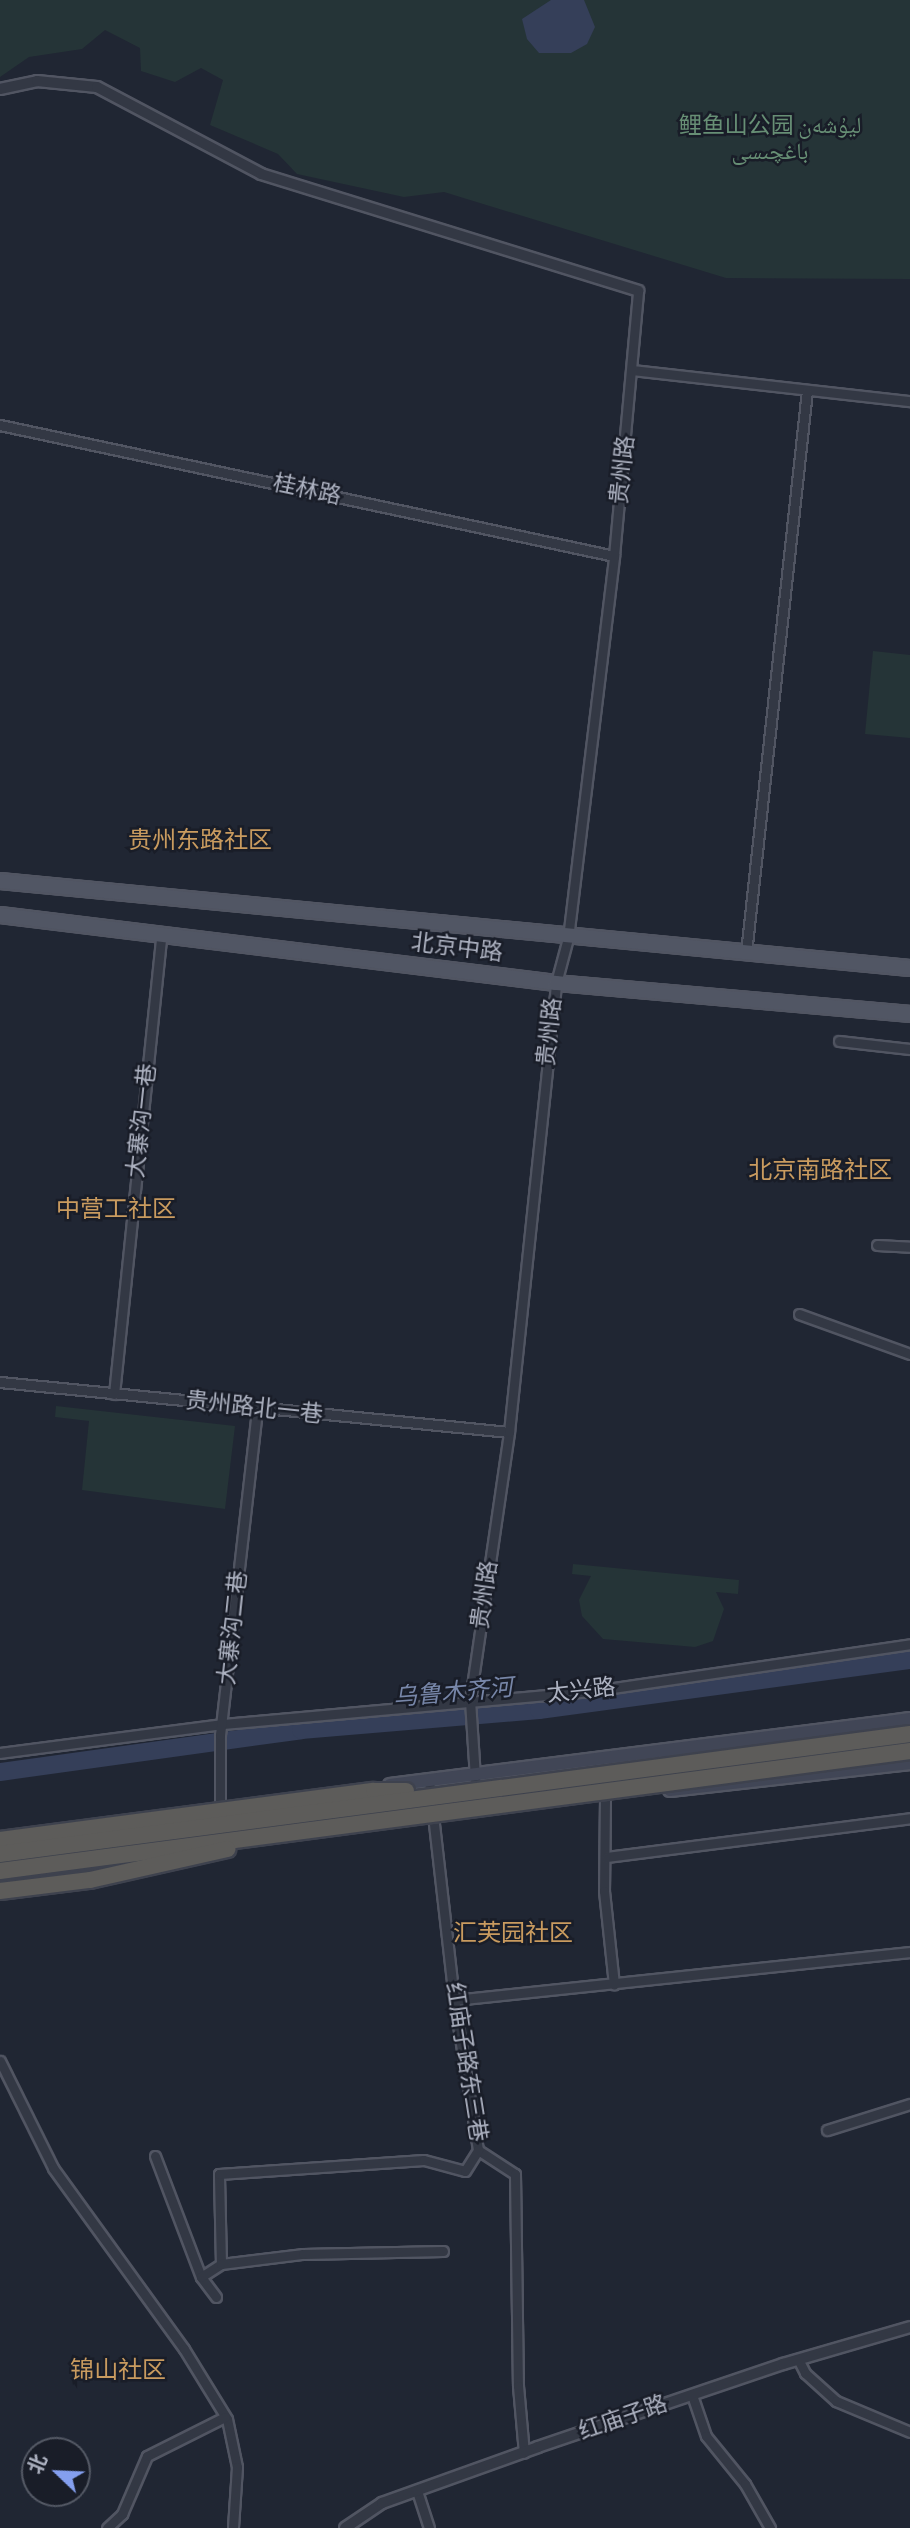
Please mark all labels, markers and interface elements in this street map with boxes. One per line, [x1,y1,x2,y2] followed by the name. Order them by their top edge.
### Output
[679,112,861,166] park label: 鲤鱼山公园 ليۇشەن باغچىسى
[606,434,640,506] street label: 贵州路
[270,469,344,511] street label: 桂林路
[128,827,272,855] district label: 贵州东路社区
[410,929,504,967] street label: 北京中路
[533,996,567,1068] street label: 贵州路
[122,1062,162,1180] street label: 大寨沟一巷
[748,1157,892,1185] district label: 北京南路社区
[56,1196,176,1224] district label: 中营工社区
[184,1387,324,1429] street label: 贵州路北一巷
[467,1559,503,1631] street label: 贵州路
[213,1569,253,1687] street label: 大寨沟二巷
[392,1673,514,1713] water label: 乌鲁木齐河
[545,1674,617,1708] street label: 太兴路
[453,1920,573,1948] district label: 汇芙园社区
[440,1980,492,2144] street label: 红庙子路东三巷
[70,2357,166,2385] district label: 锦山社区
[575,2390,671,2446] street label: 红庙子路
[21,2437,91,2507] north arrow
[22,2450,54,2478] text: 北

